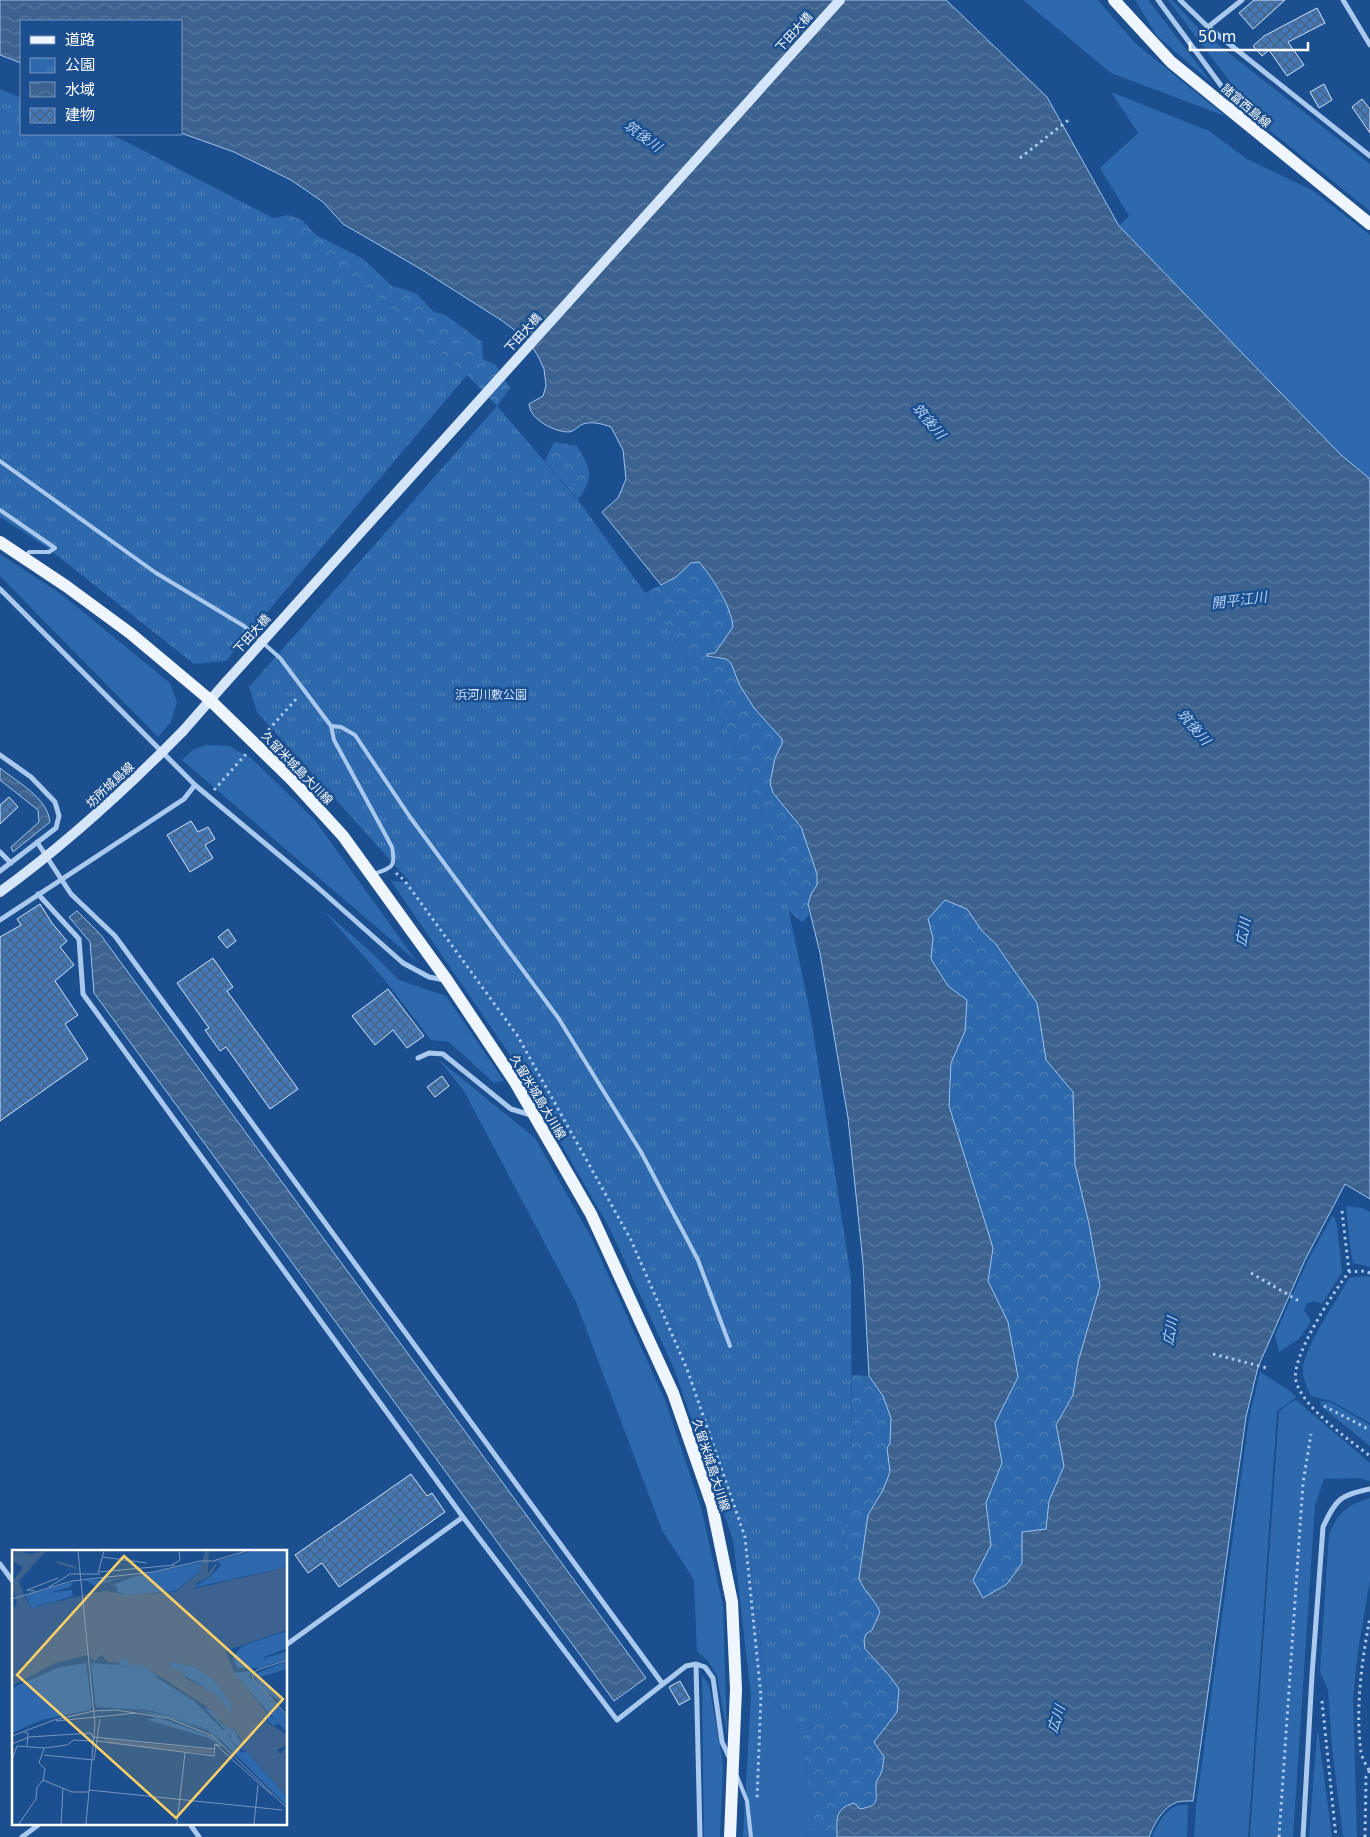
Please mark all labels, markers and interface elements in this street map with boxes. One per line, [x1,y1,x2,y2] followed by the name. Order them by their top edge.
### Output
[773,9,815,55] street label: 下田大橋
[20,20,182,135] legend
[1190,20,1308,52] scale bar
[1198,28,1236,46] text: 50 m
[65,31,95,49] text: 道路
[65,56,95,74] text: 公園
[65,81,95,99] text: 水域
[1219,81,1273,131] street label: 諸富西島線
[65,106,95,124] text: 建物
[621,117,666,156] water label: 筑後川
[502,310,544,356] street label: 下田大橋
[909,400,950,444] water label: 筑後川
[1210,588,1270,611] water label: 開平江川
[231,611,273,657] street label: 下田大橋
[455,688,527,702] park label: 浜河川敷公園
[1174,706,1215,750] water label: 筑後川
[259,729,335,807] street label: 久留米城島大川線
[83,759,137,811] street label: 坊所城島線
[1233,915,1254,947] water label: 広川
[507,1052,569,1142] street label: 久留米城島大川線
[1160,1314,1181,1346] water label: 広川
[690,1417,732,1513] street label: 久留米城島大川線
[12,1550,288,1824] inset map
[1044,1701,1069,1735] water label: 広川

